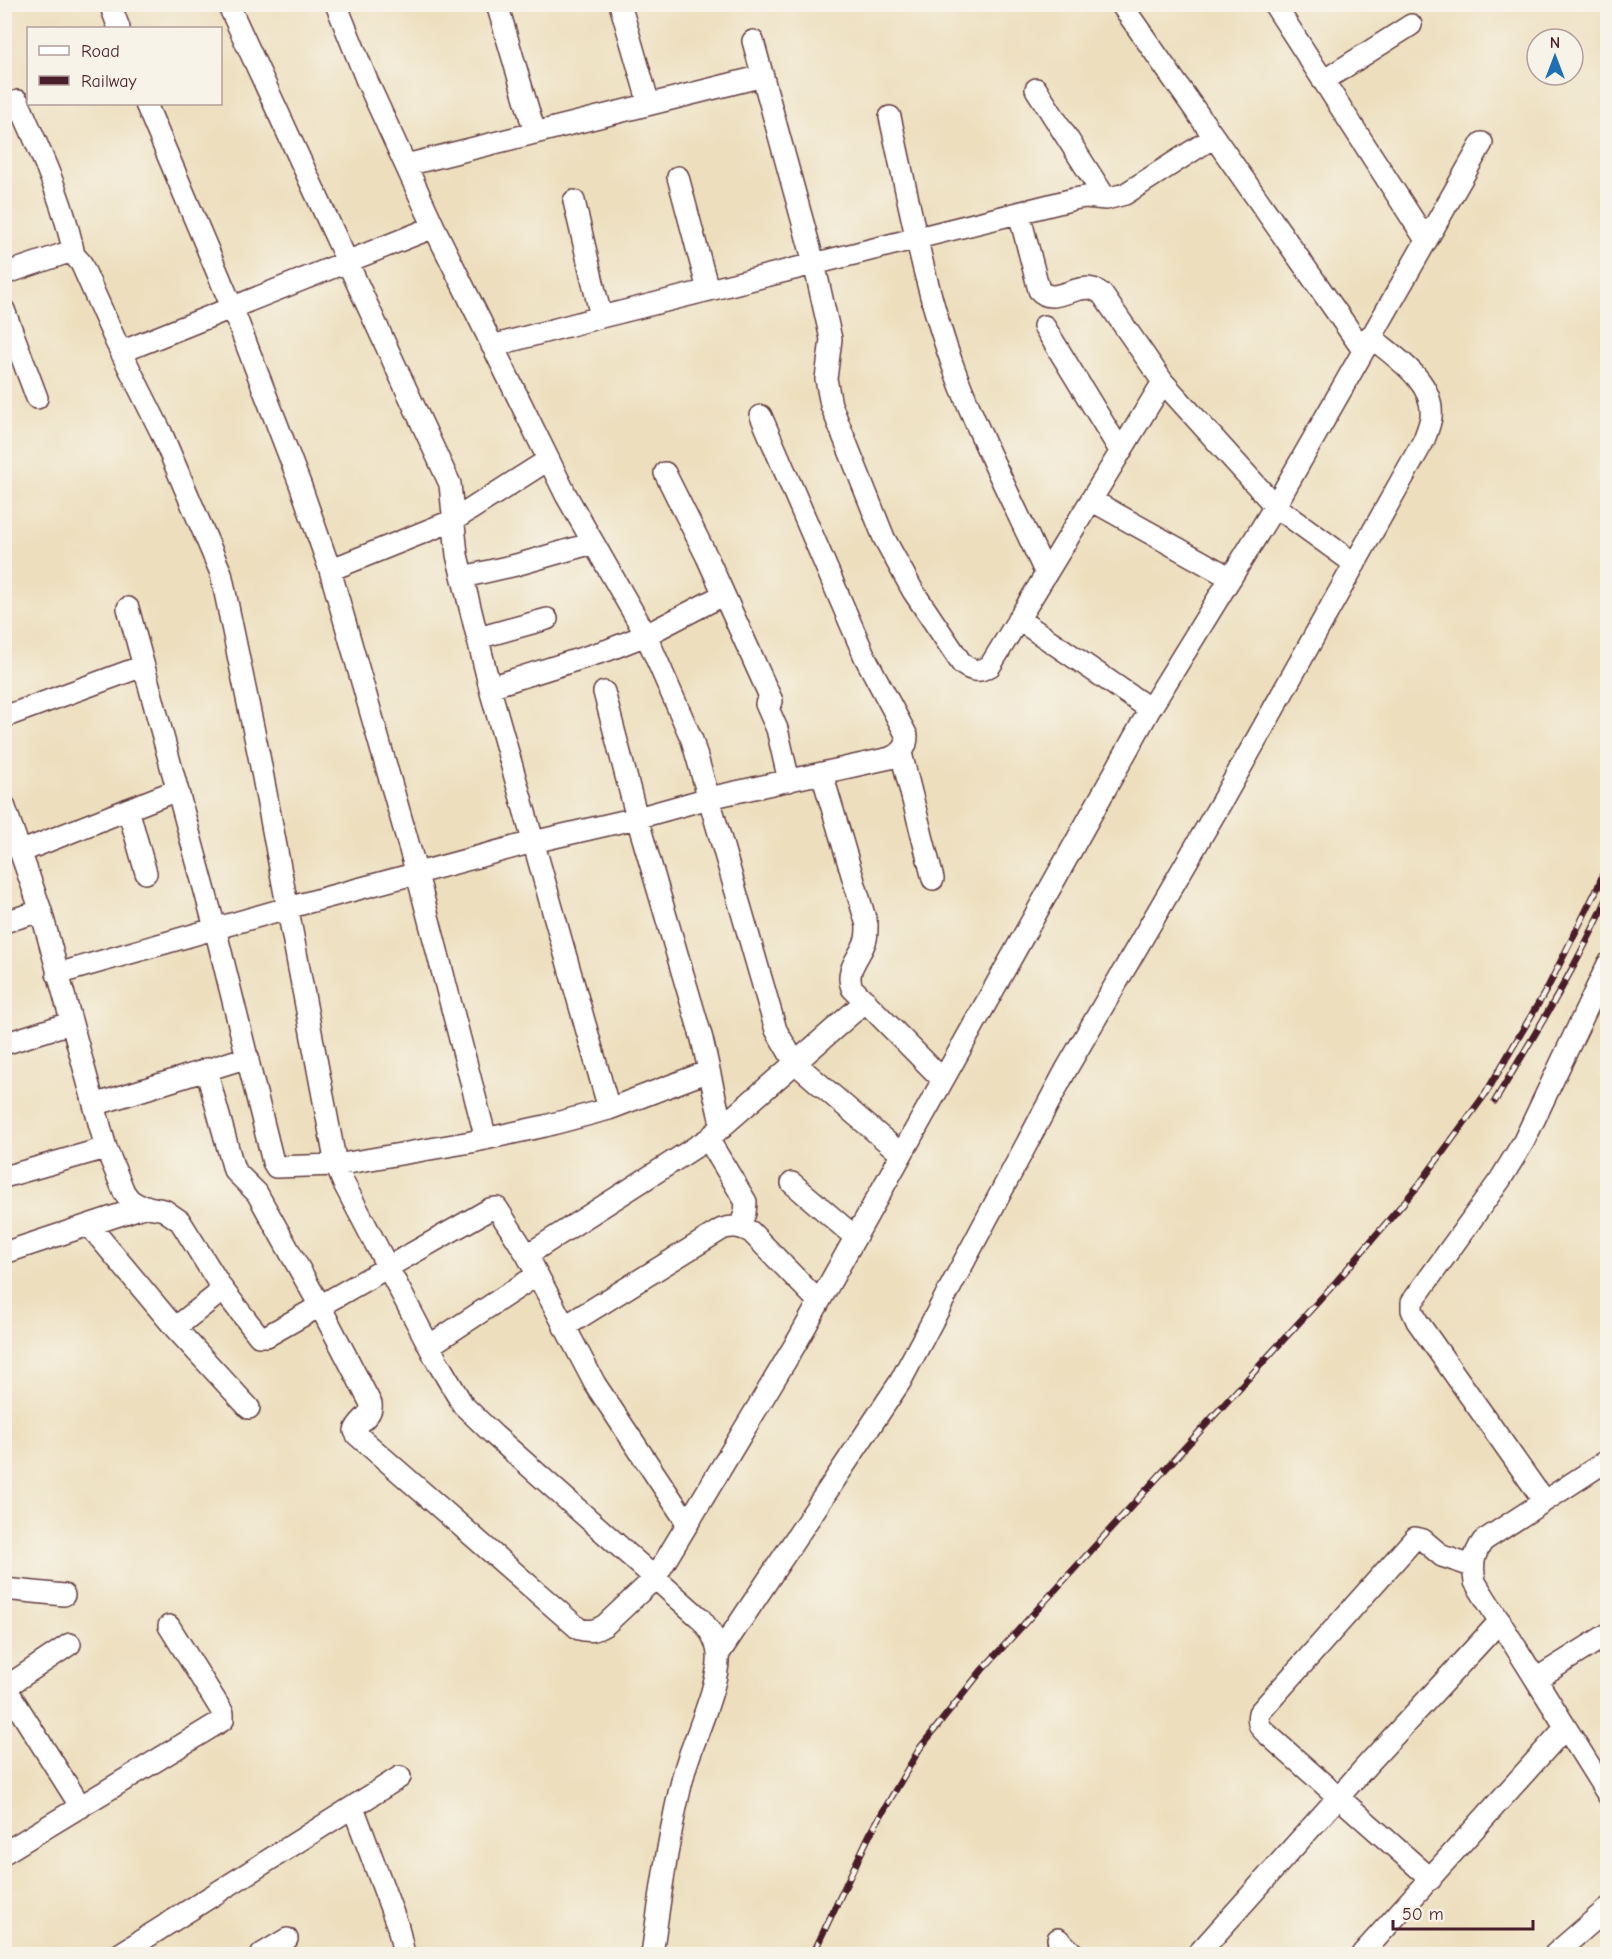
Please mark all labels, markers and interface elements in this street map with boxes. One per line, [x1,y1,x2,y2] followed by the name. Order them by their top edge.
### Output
[27,27,222,105] legend
[1525,27,1585,87] north arrow
[1550,34,1560,52] text: N
[81,41,120,62] text: Road
[81,71,138,92] text: Railway
[1393,1893,1532,1931] scale bar
[1402,1904,1444,1925] text: 50 m

